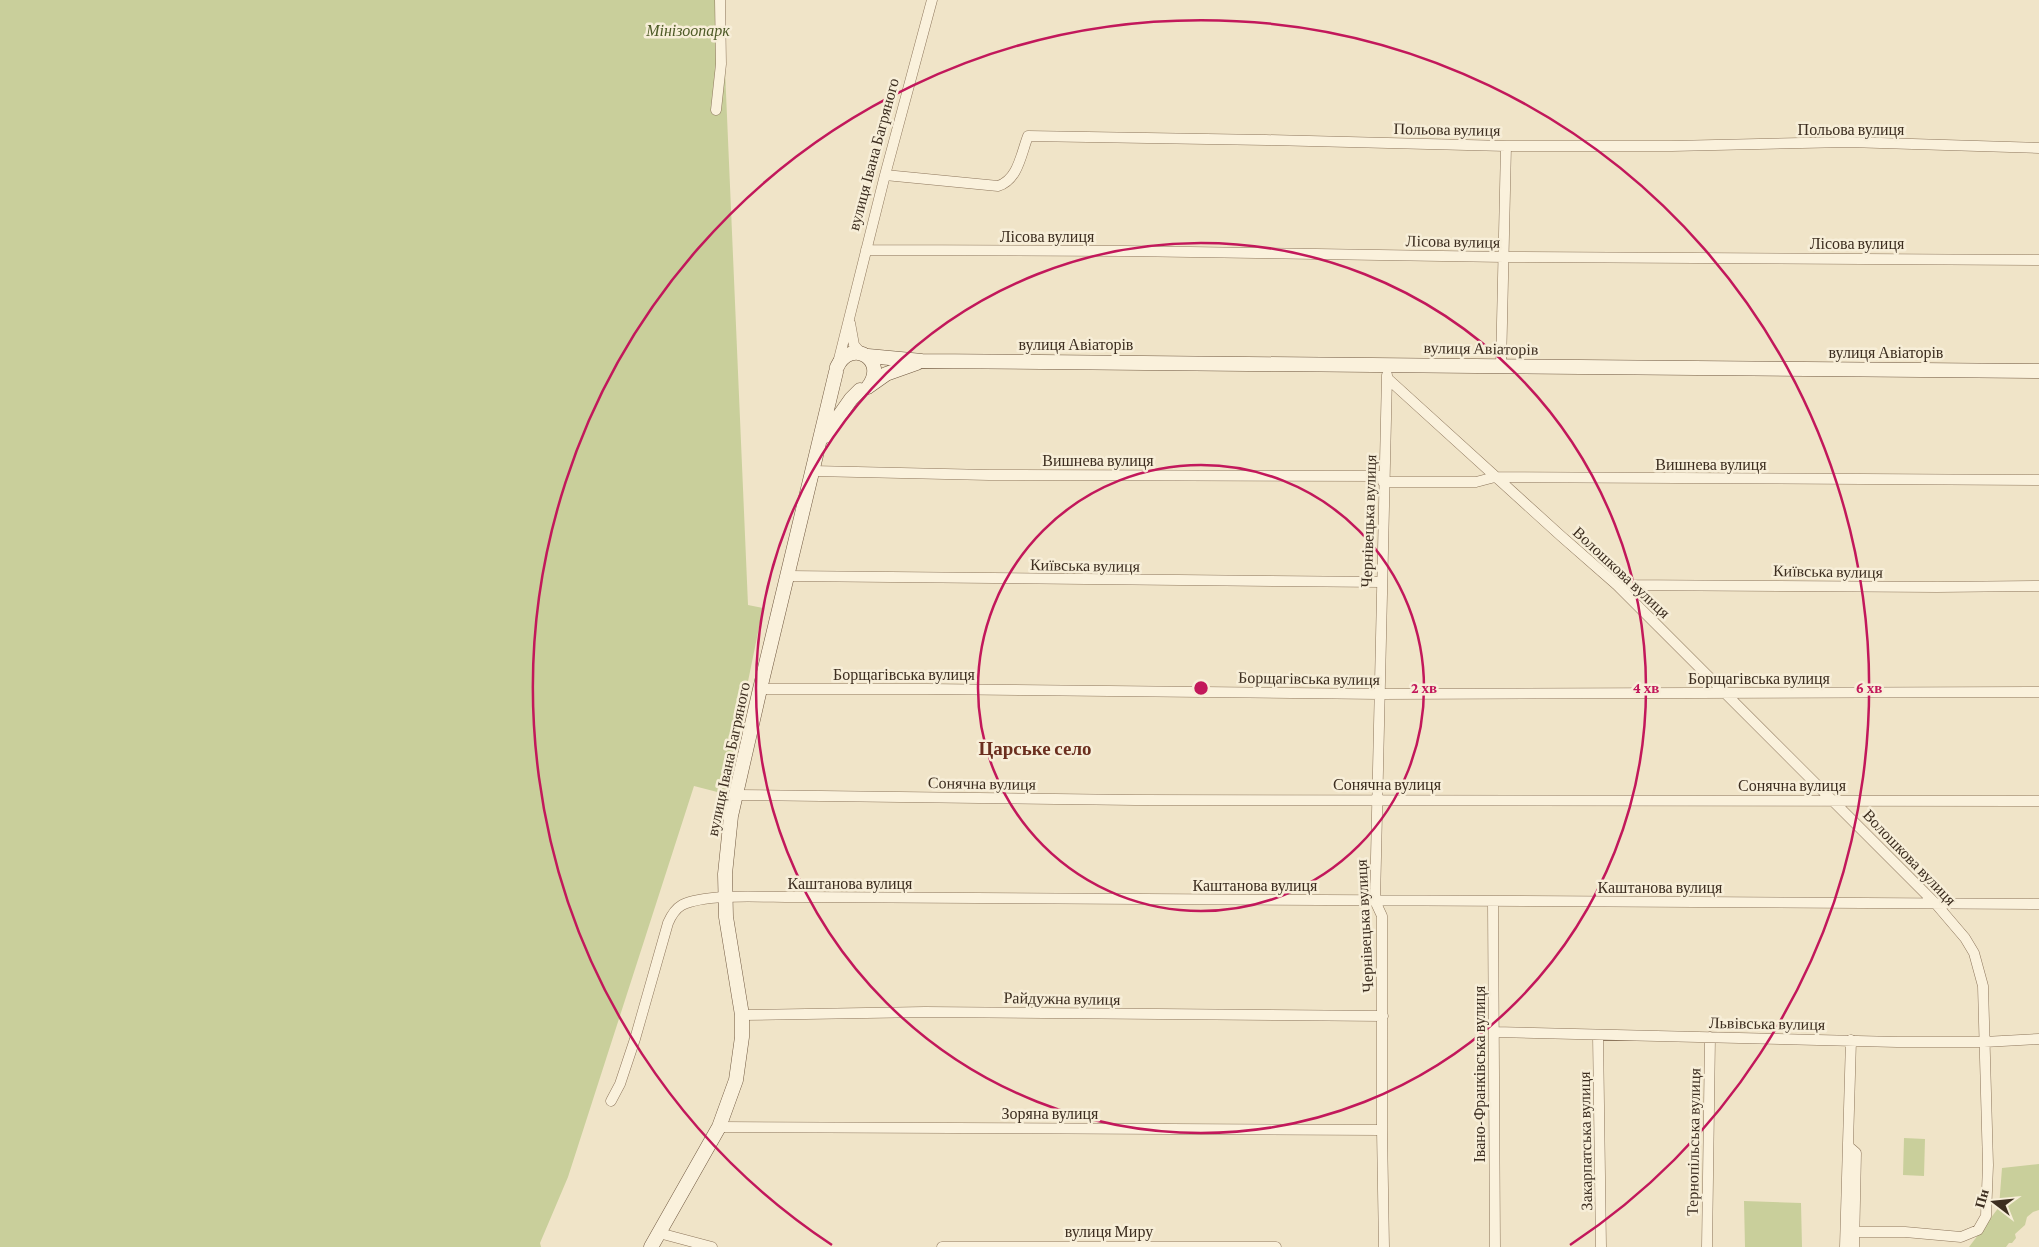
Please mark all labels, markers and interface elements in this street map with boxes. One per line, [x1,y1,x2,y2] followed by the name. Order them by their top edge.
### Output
[645,22,730,40] park label: Мінізоопарк
[845,76,903,232] street label: вулиця Івана Багряного
[1393,120,1501,140] street label: Польова вулиця
[1798,121,1905,139] street label: Польова вулиця
[1000,228,1095,246] street label: Лісова вулиця
[1406,232,1501,252] street label: Лісова вулиця
[1810,235,1905,253] street label: Лісова вулиця
[1019,336,1134,354] street label: вулиця Авіаторів
[1423,339,1539,359] street label: вулиця Авіаторів
[1829,344,1944,362] street label: вулиця Авіаторів
[1042,452,1154,470] street label: Вишнева вулиця
[1358,453,1380,588] street label: Чернівецька вулиця
[1655,456,1767,474] street label: Вишнева вулиця
[1569,523,1674,623] street label: Волошкова вулиця
[1030,556,1141,576] street label: Київська вулиця
[1773,562,1884,582] street label: Київська вулиця
[833,666,976,684] street label: Борщагівська вулиця
[1238,669,1381,689] street label: Борщагівська вулиця
[1688,670,1831,688] street label: Борщагівська вулиця
[1192,679,1210,697] centre of rings
[704,680,754,838] street label: вулиця Івана Багряного
[1411,680,1437,696] text: 2 хв
[1633,680,1659,696] text: 4 хв
[1856,680,1882,696] text: 6 хв
[978,738,1092,759] district label: Царське село
[928,774,1037,794] street label: Сонячна вулиця
[1333,776,1442,794] street label: Сонячна вулиця
[1738,777,1847,795] street label: Сонячна вулиця
[1859,806,1960,910] street label: Волошкова вулиця
[1352,858,1377,993] street label: Чернівецька вулиця
[788,875,913,893] street label: Каштанова вулиця
[1193,877,1318,895] street label: Каштанова вулиця
[1598,879,1723,897] street label: Каштанова вулиця
[1471,985,1489,1162] street label: Івано-Франківська вулиця
[1003,989,1121,1009] street label: Райдужна вулиця
[1709,1014,1826,1034] street label: Львівська вулиця
[1684,1067,1704,1216] street label: Тернопільська вулиця
[1576,1071,1596,1211] street label: Закарпатська вулиця
[1002,1105,1099,1123] street label: Зоряна вулиця
[1969,1177,2019,1227] north arrow
[1971,1187,1992,1210] text: Пн
[1065,1223,1153,1241] street label: вулиця Миру

